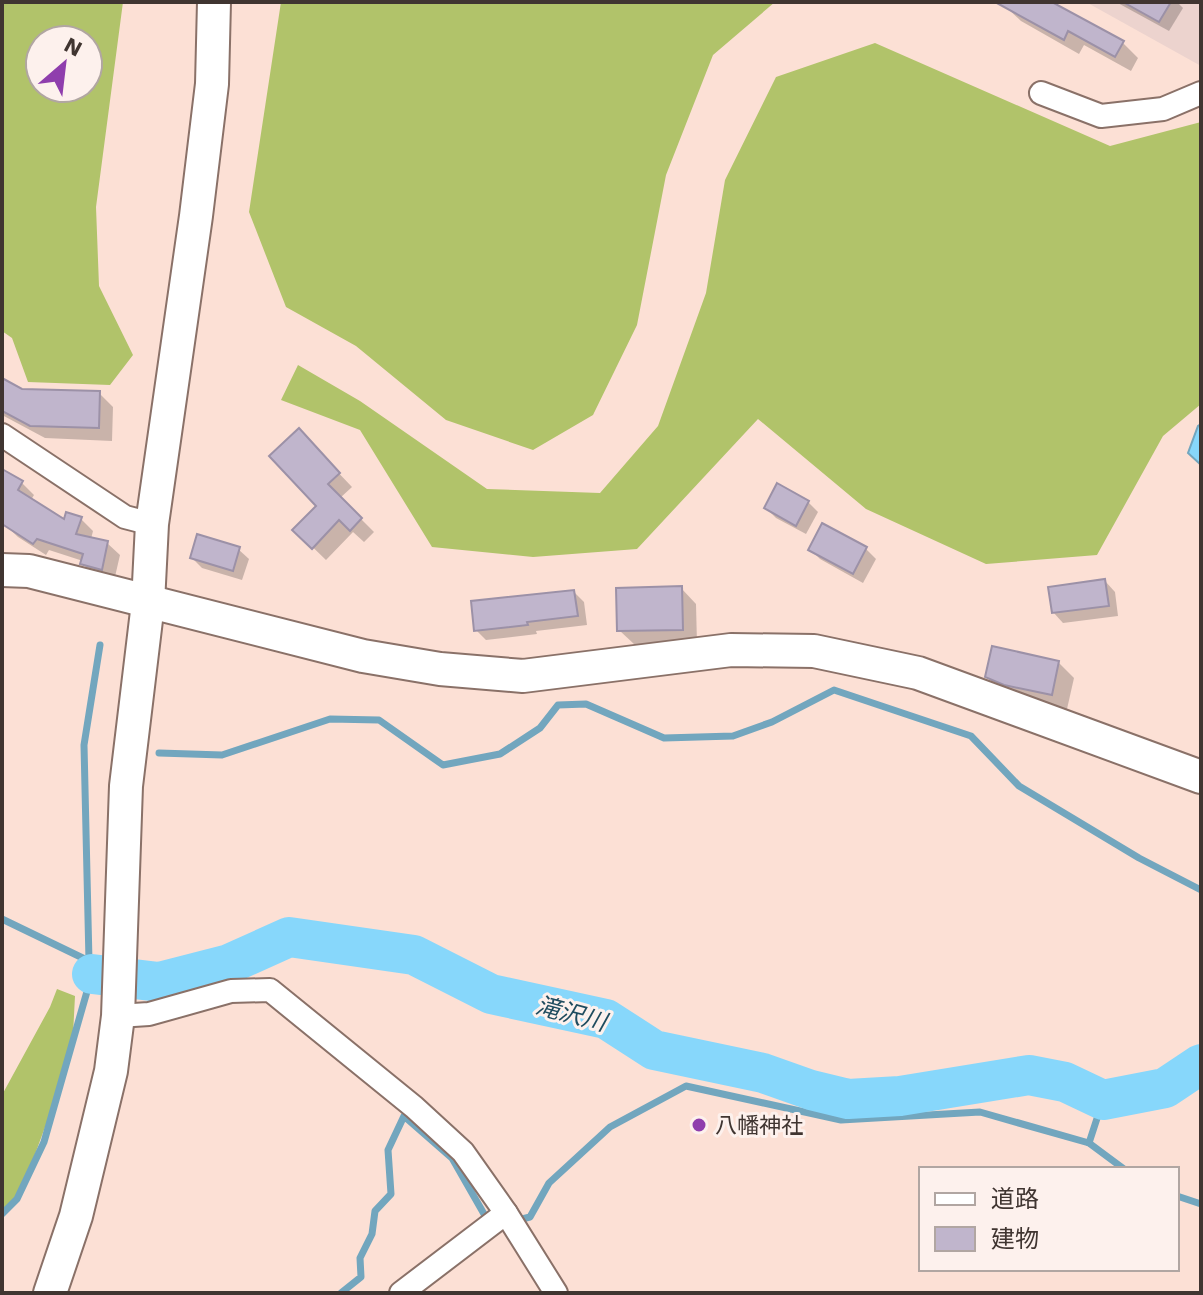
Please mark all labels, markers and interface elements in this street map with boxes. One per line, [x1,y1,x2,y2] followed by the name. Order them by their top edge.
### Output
[24,24,104,104] north arrow
[60,32,86,62] text: N
[533,991,612,1038] water label: 滝沢川
[715,1113,803,1138] place label: 八幡神社
[690,1116,708,1134] marker: 八幡神社
[919,1167,1179,1271] legend
[991,1185,1039,1213] text: 道路
[991,1225,1039,1253] text: 建物

